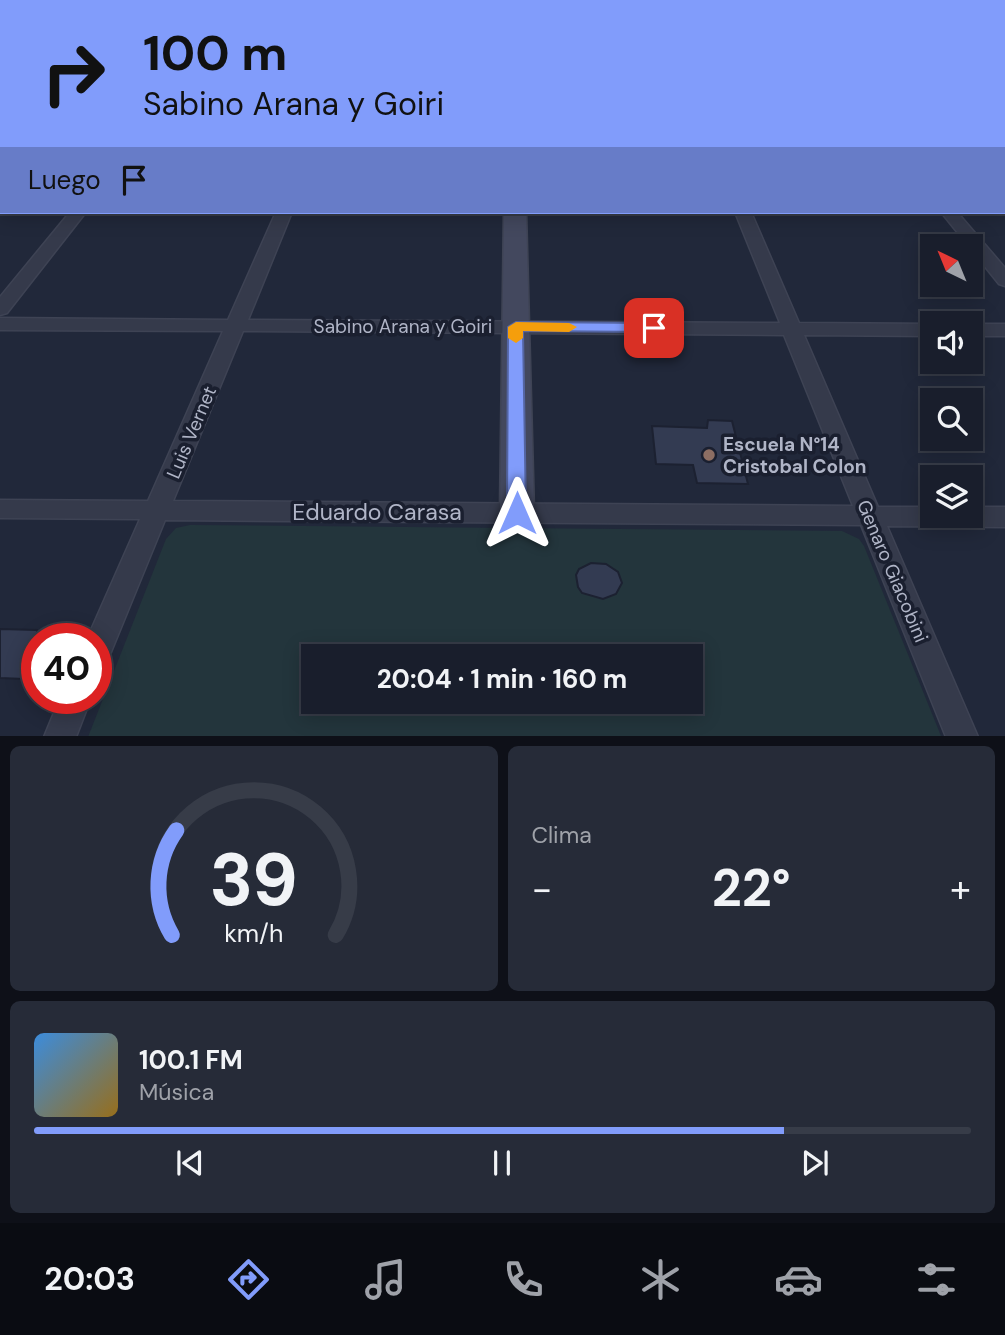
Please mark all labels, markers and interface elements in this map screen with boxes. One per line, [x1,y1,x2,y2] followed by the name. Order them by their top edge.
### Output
[143,21,287,85] text: 100 m
[28,28,119,119] icon: right
[143,83,444,125] text: Sabino Arana y Goiri
[115,161,153,199] icon: arrive
[28,163,101,197] text: Luego
[920,234,984,298] north arrow
[920,234,983,528] map controls
[624,298,684,358] pin
[635,309,673,347] icon: arrive
[920,311,983,374] button: sound
[314,314,492,339] street label: Sabino Arana y Goiri
[161,382,222,482] street label: Luis Vernet
[920,388,983,451] button: search
[723,432,867,479] place label: Escuela N°14 Cristobal Colon
[701,447,717,463] marker: Escuela N°14 Cristobal Colon
[920,465,983,528] button: layers
[480,476,554,550] position arrow
[851,496,934,646] street label: Genaro Giacobini
[292,497,462,527] street label: Eduardo Carasa
[21,623,112,714] speed limit sign: 40
[377,662,627,696] text: 20:04 · 1 min · 160 m
[532,820,592,850] text: Clima
[210,833,298,928] text: 39
[712,854,791,922] text: 22°
[532,864,552,914] text: −
[950,864,971,914] text: +
[224,916,283,949] text: km/h
[139,1043,243,1077] text: 100.1 FM
[139,1077,214,1107] text: Música
[171,1144,209,1182] icon: previous
[483,1144,521,1182] icon: pause
[796,1144,834,1182] icon: next
[224,1255,273,1304] icon: directions
[361,1255,410,1304] icon: music
[499,1255,548,1304] icon: phone
[636,1255,685,1304] icon: climate
[774,1255,823,1304] icon: car
[912,1255,961,1304] icon: filters
[44,1258,135,1300] text: 20:03

